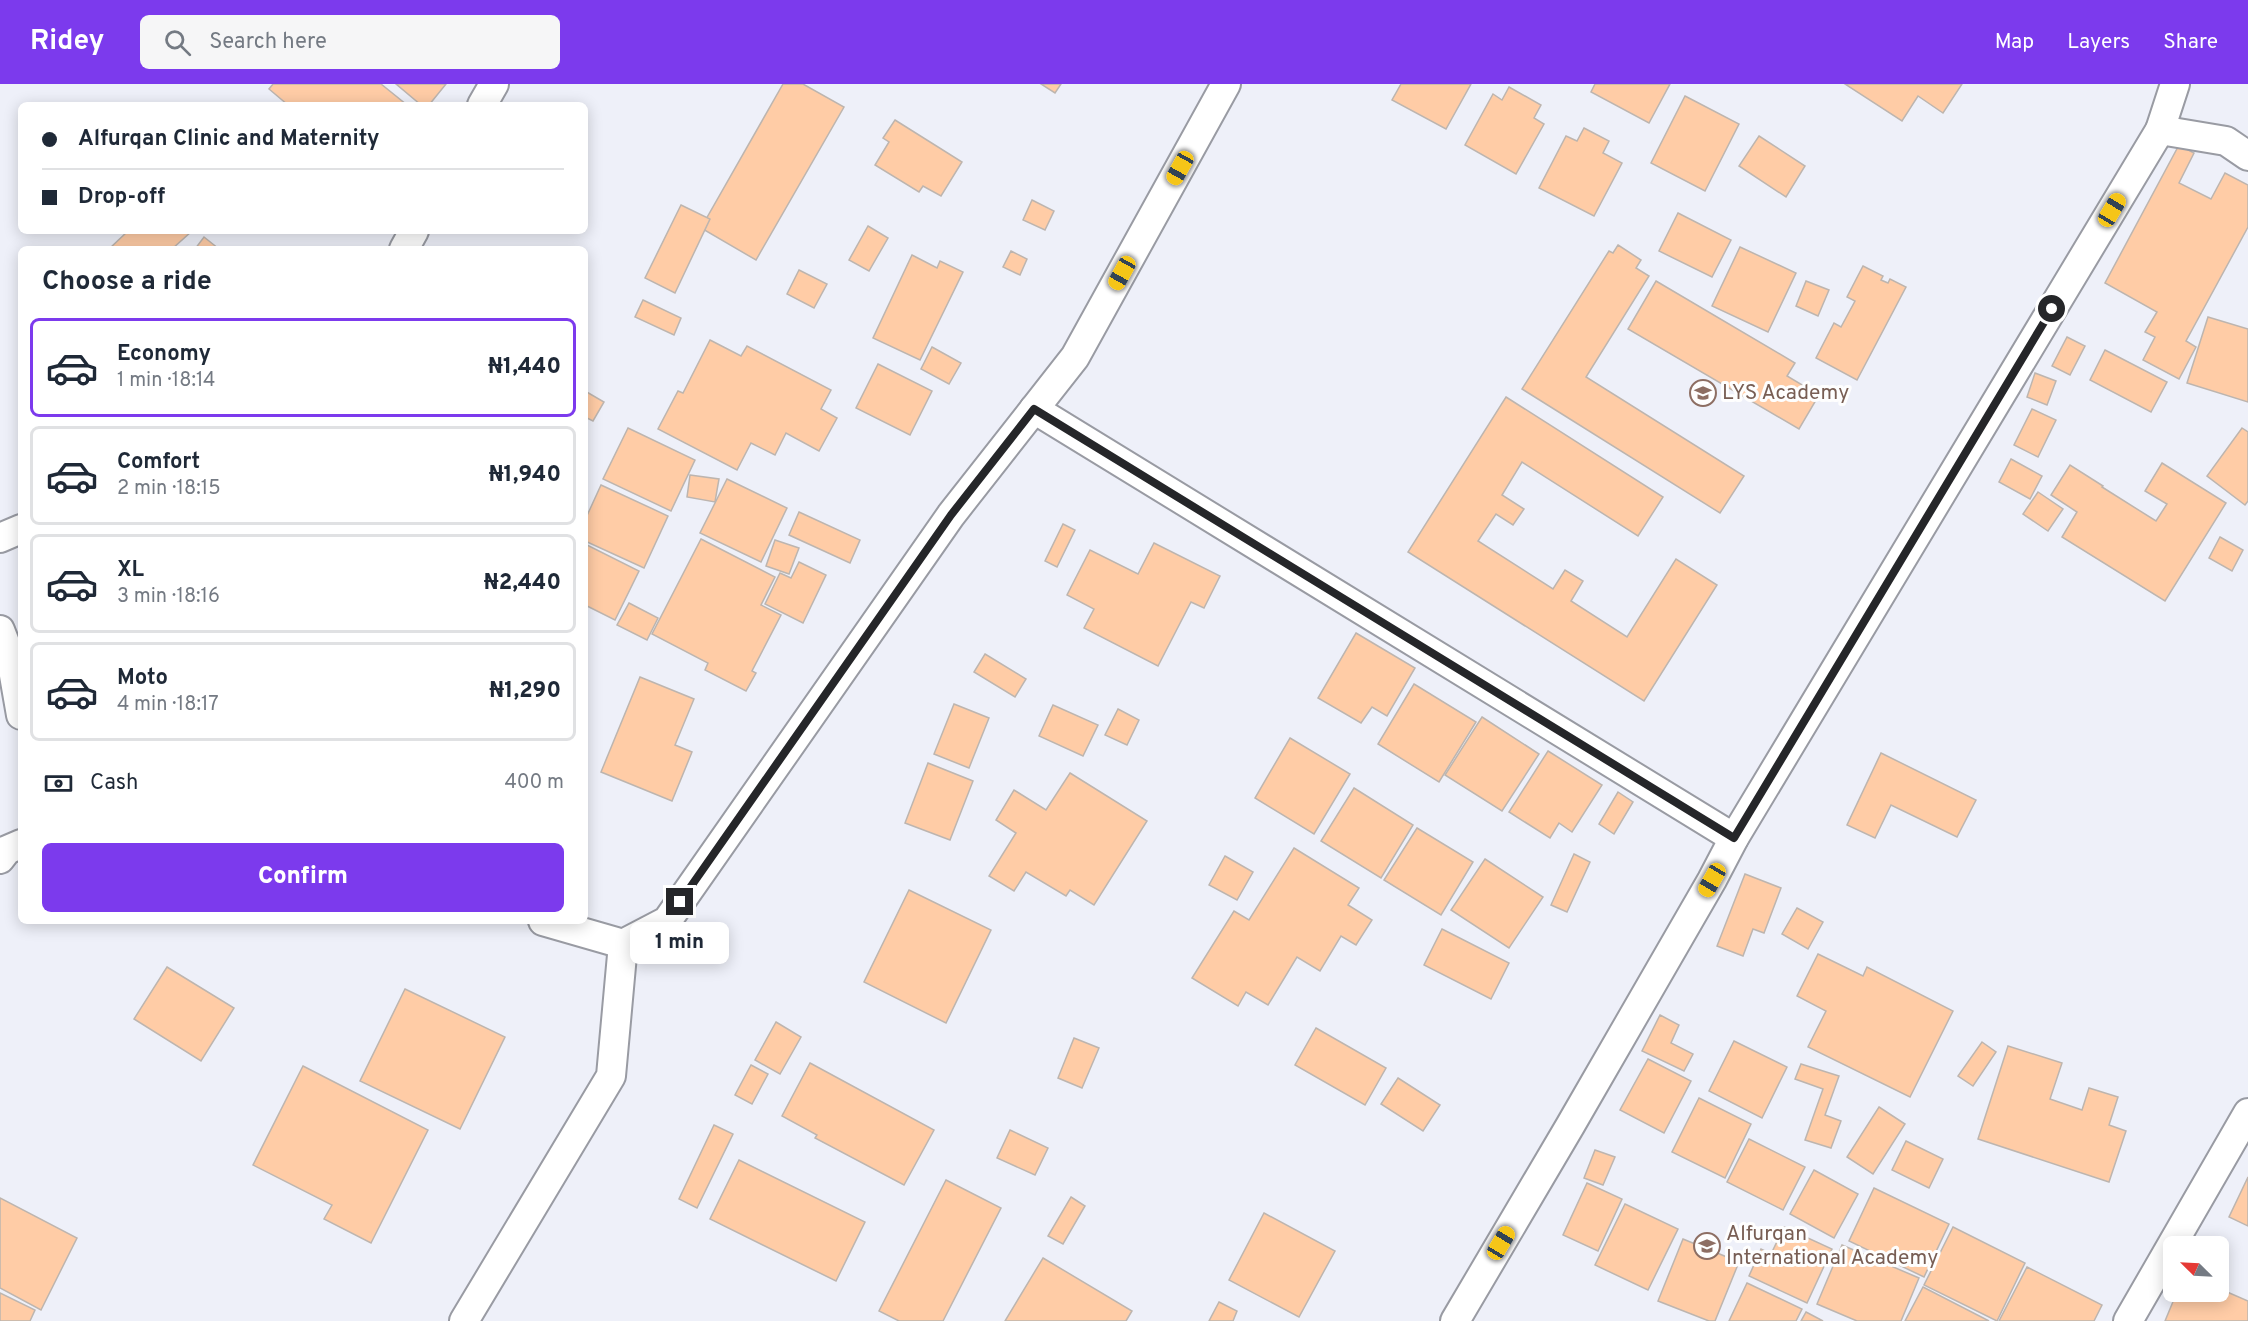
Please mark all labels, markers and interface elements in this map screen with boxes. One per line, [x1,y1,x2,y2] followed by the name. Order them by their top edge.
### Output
[140,15,560,69] search box
[30,24,104,60] text: Ridey
[161,26,194,59] icon: search
[209,29,327,56] text: Search here
[1995,29,2034,56] text: Map
[2067,29,2130,56] text: Layers
[2163,29,2218,56] text: Share
[78,126,379,153] text: Alfurqan Clinic and Maternity
[1163,148,1197,188] car
[78,184,165,211] text: Drop-off
[2095,190,2129,230] car
[1105,253,1139,293] car
[42,265,212,299] text: Choose a ride
[2038,295,2065,322] route start
[45,341,99,395] icon: car
[117,341,211,368] text: Economy
[488,354,561,381] text: ₦1,440
[117,368,216,394] text: 1 min · 18:14
[1688,378,1718,408] school or university icon: LYS Academy
[1722,380,1849,407] place label: LYS Academy
[45,449,99,503] icon: car
[117,449,200,476] text: Comfort
[489,462,561,489] text: ₦1,940
[117,476,221,502] text: 2 min · 18:15
[45,557,99,611] icon: car
[117,557,144,584] text: XL
[484,570,561,597] text: ₦2,440
[117,584,220,610] text: 3 min · 18:16
[45,665,99,719] icon: car
[117,665,168,692] text: Moto
[489,678,561,705] text: ₦1,290
[117,692,219,718] text: 4 min · 18:17
[42,767,75,800] icon: cash
[90,770,139,797] text: Cash
[504,770,564,796] text: 400 m
[42,843,564,912] button: Confirm
[1695,860,1729,900] car
[666,888,693,915] route end
[630,923,730,965] callout: 1 min
[655,930,704,956] text: 1 min
[1726,1221,1938,1272] place label: Alfurqan International Academy
[1484,1223,1518,1263] car
[1692,1231,1722,1261] school or university icon: Alfurqan International Academy
[2163,1236,2229,1302] north arrow
[2163,1236,2229,1302] map controls

